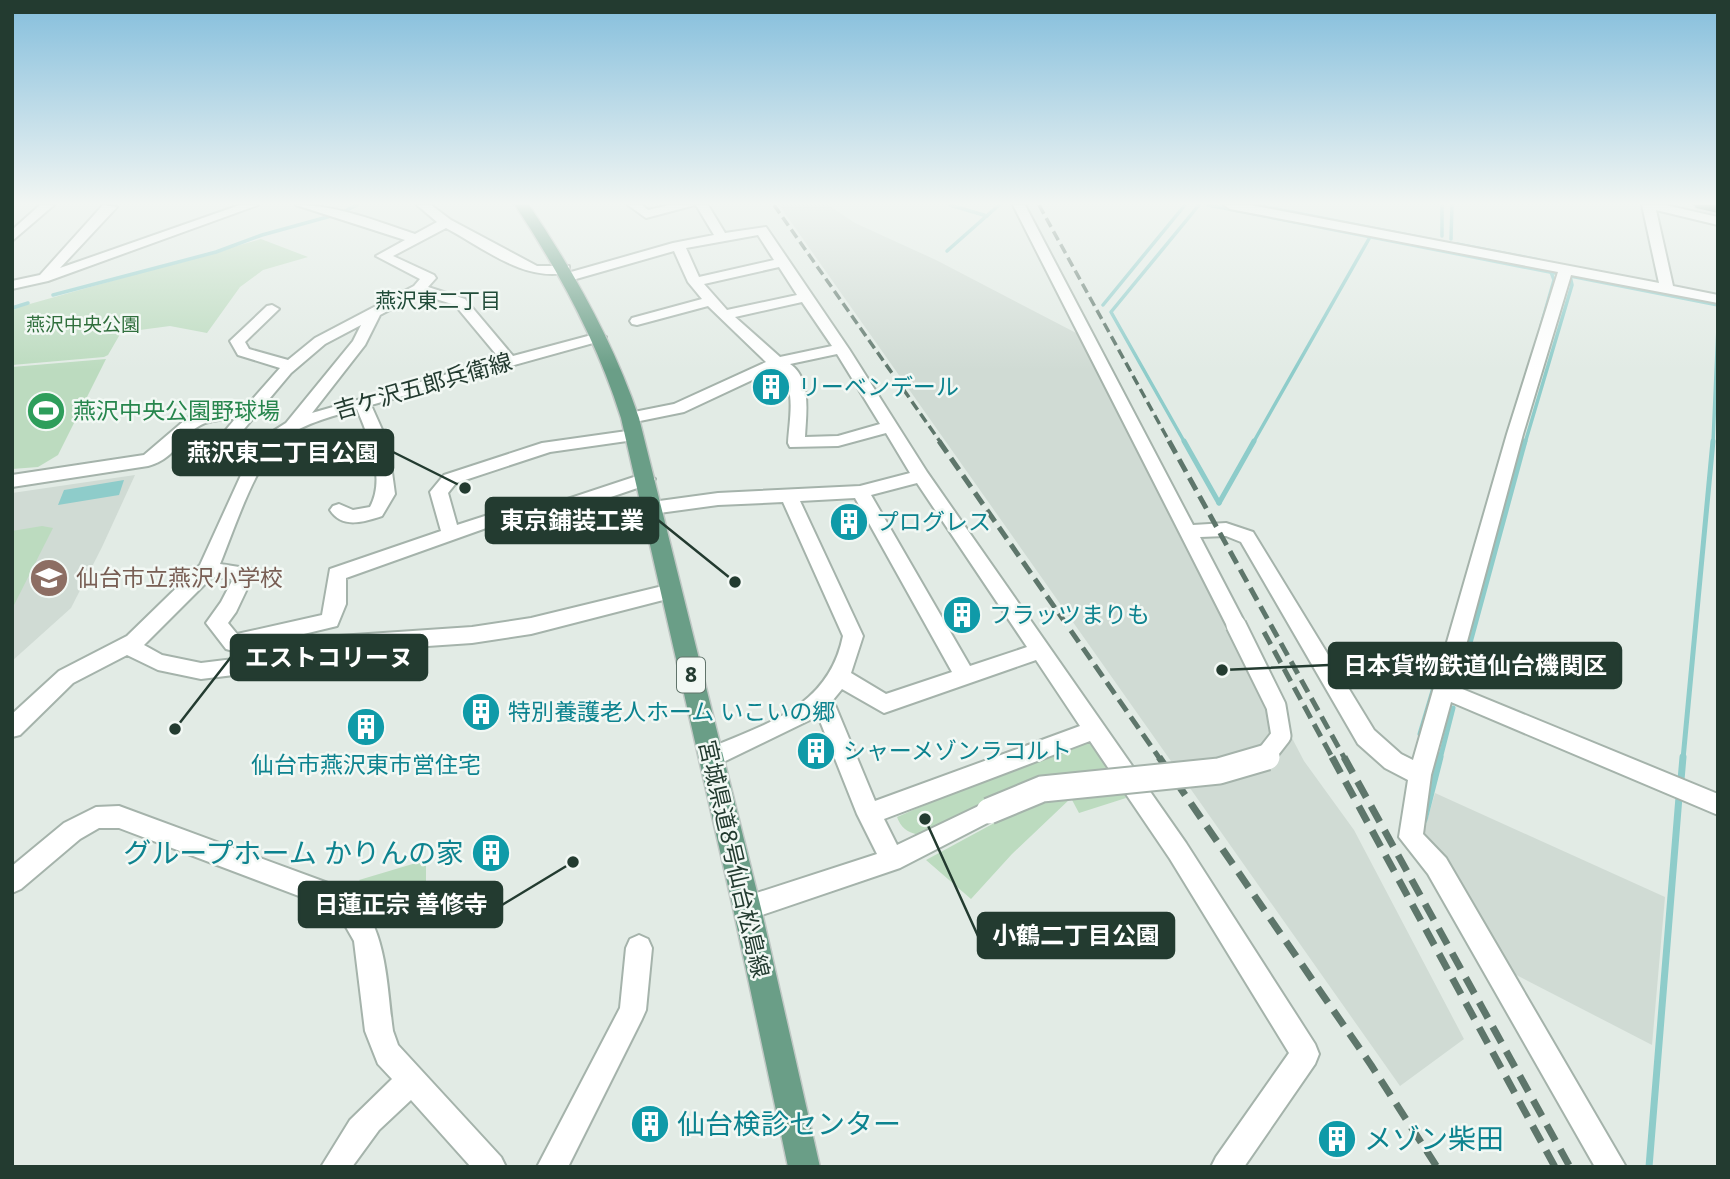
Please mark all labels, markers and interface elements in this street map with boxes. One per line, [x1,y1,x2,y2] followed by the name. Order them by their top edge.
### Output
[375,286,501,314] district label: 燕沢東二丁目
[26,311,140,337] park label: 燕沢中央公園
[330,344,516,426] street label: 吉ケ沢五郎兵衛線
[750,366,792,408] building icon: リーベンデール
[798,370,959,402] place label: リーベンデール
[25,390,67,432] sports icon: 燕沢中央公園野球場
[73,394,280,426] place label: 燕沢中央公園野球場
[173,430,393,475] callout: 燕沢東二丁目公園
[187,435,379,468] text: 燕沢東二丁目公園
[486,498,658,543] callout: 東京鋪装工業
[828,501,870,543] building icon: プログレス
[500,503,644,536] text: 東京鋪装工業
[876,505,991,537] place label: プログレス
[28,557,70,599] school or university icon: 仙台市立燕沢小学校
[76,561,283,593] place label: 仙台市立燕沢小学校
[941,594,983,636] building icon: フラッツまりも
[989,598,1150,630] place label: フラッツまりも
[231,635,427,680] callout: エストコリーヌ
[245,640,413,673] text: エストコリーヌ
[1329,643,1621,688] callout: 日本貨物鉄道仙台機関区
[1343,648,1607,681] text: 日本貨物鉄道仙台機関区
[677,658,705,692] road number: 8
[460,691,502,733] building icon: 特別養護老人ホーム いこいの郷
[508,695,835,727] place label: 特別養護老人ホーム いこいの郷
[345,706,387,748] building icon: 仙台市燕沢東市営住宅
[795,730,837,772] building icon: シャーメゾンラコルト
[843,734,1072,766] place label: シャーメゾンラコルト
[692,737,778,981] street label: 宮城県道8号仙台松島線
[251,748,481,780] place label: 仙台市燕沢東市営住宅
[470,832,512,874] building icon: グループホーム かりんの家
[123,833,464,871] place label: グループホーム かりんの家
[299,882,502,927] callout: 日蓮正宗 善修寺
[314,887,488,920] text: 日蓮正宗 善修寺
[978,913,1174,958] callout: 小鶴二丁目公園
[992,918,1160,951] text: 小鶴二丁目公園
[629,1103,671,1145] building icon: 仙台検診センター
[677,1104,901,1142] place label: 仙台検診センター
[1316,1118,1358,1160] building icon: メゾン柴田
[1364,1119,1504,1157] place label: メゾン柴田

